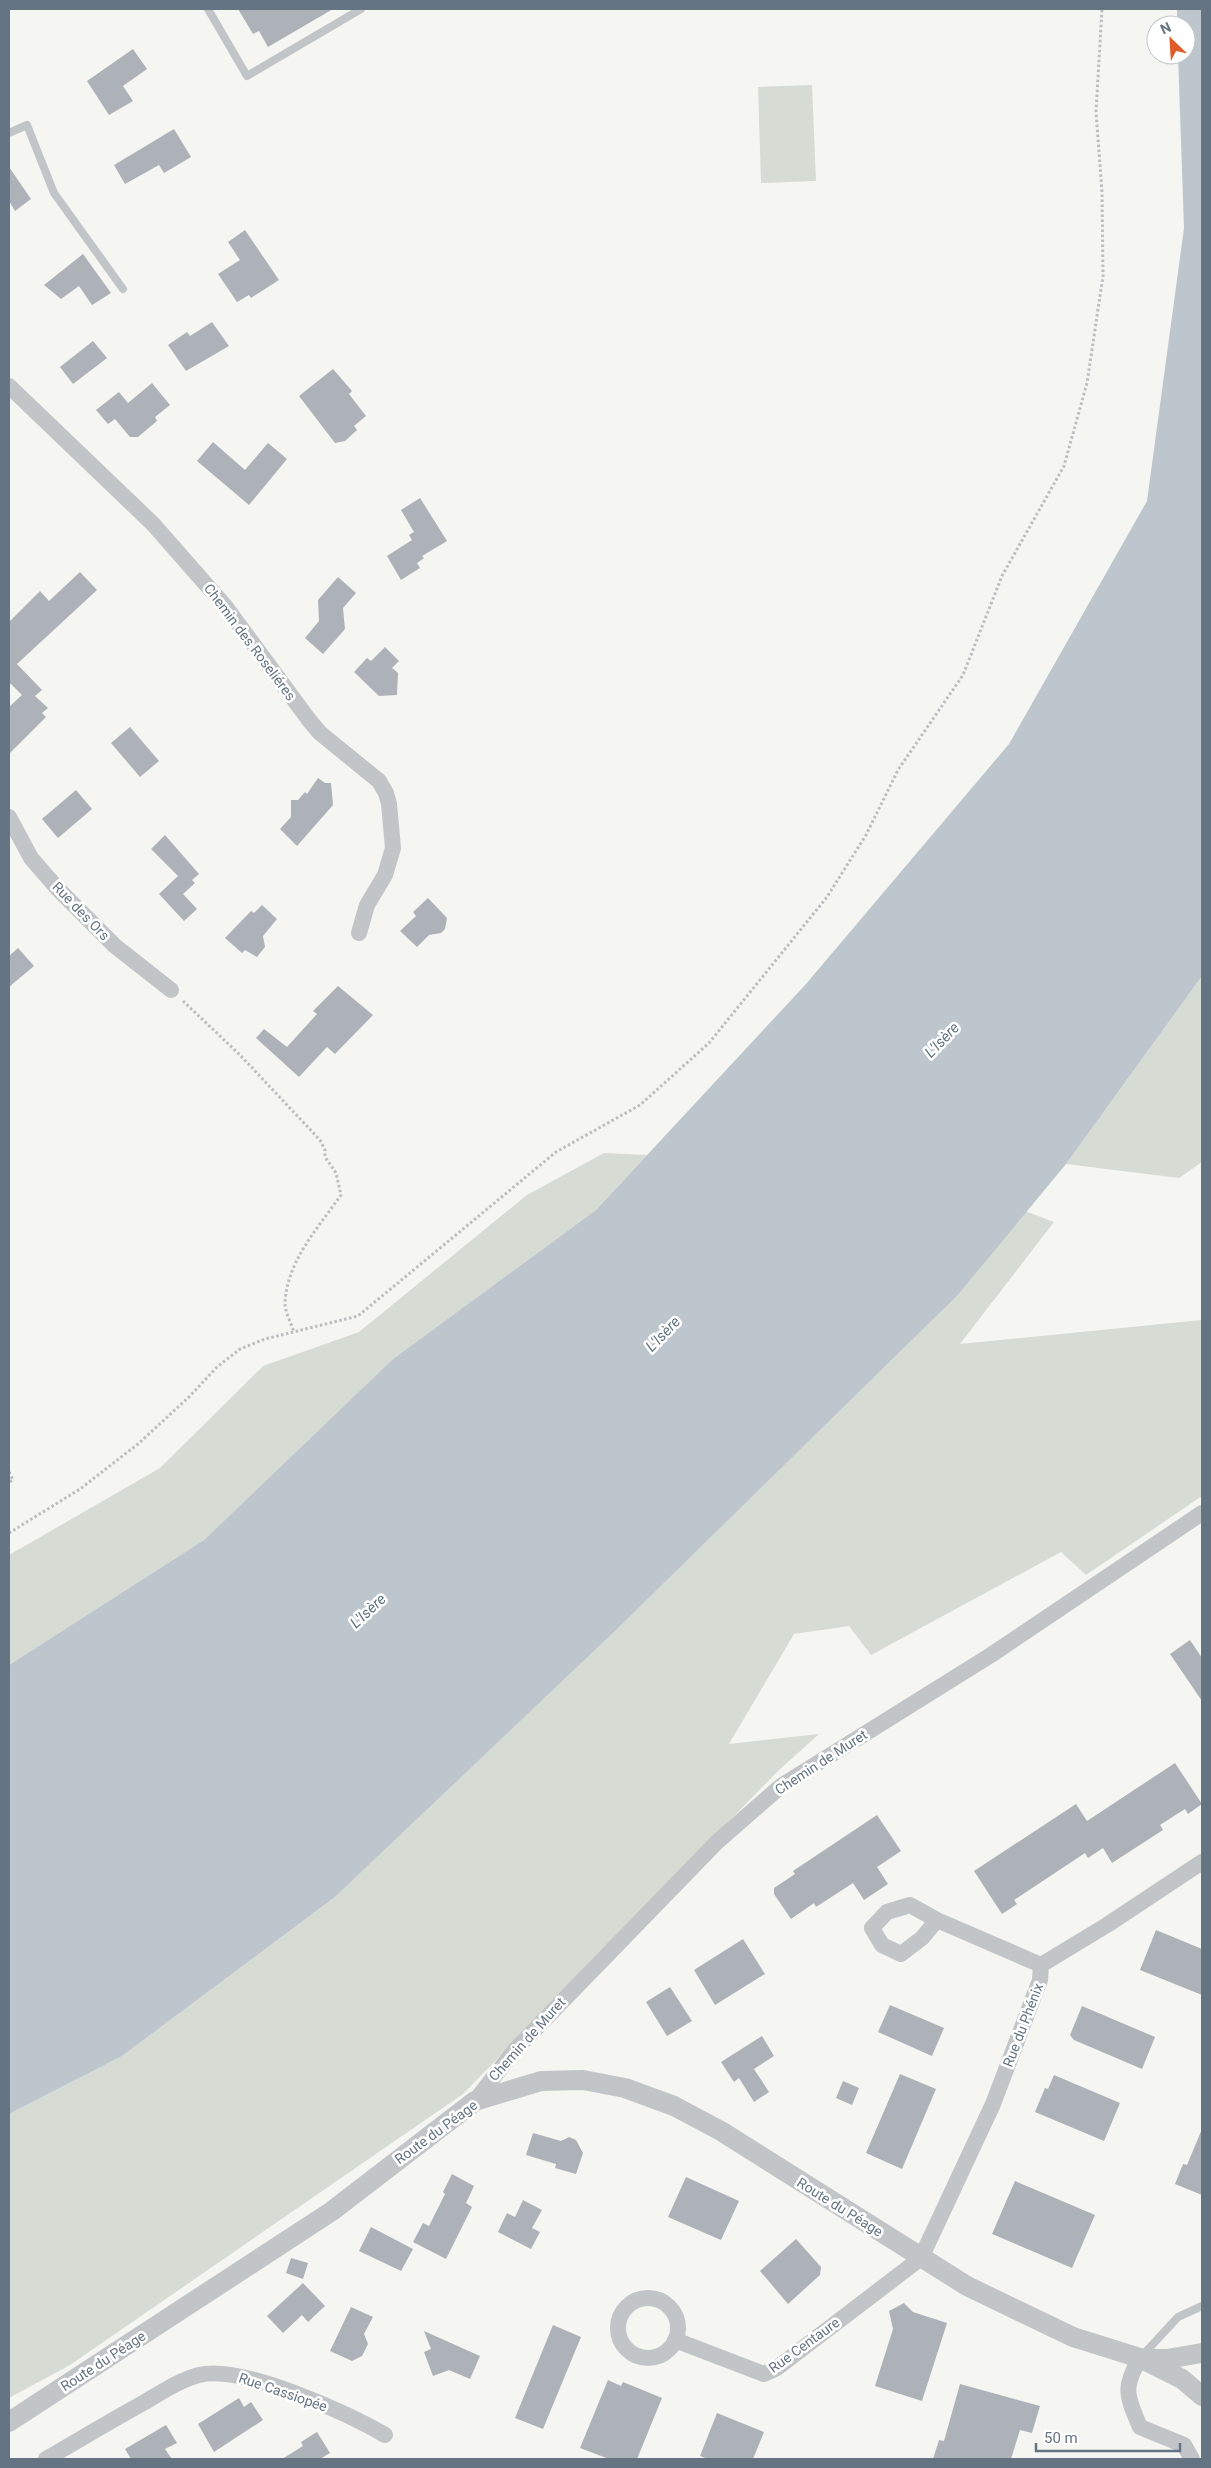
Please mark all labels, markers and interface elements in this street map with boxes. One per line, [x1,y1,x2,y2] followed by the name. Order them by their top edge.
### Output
[1146,15,1196,65] north arrow
[1158,19,1173,38] text: N
[201,581,299,703] street label: Chemin des Roseliéres
[49,879,113,943] street label: Rue des Ors
[921,1018,963,1061] water label: L'Isère
[642,1312,684,1355] water label: L'Isère
[346,1590,390,1632] water label: L'Isère
[772,1726,870,1798] street label: Chemin de Muret
[1000,1981,1046,2069] street label: Rue du Phénix
[485,1994,569,2084] street label: Chemin de Muret
[392,2097,480,2167] street label: Route du Péage
[794,2174,886,2240] street label: Route du Péage
[766,2314,842,2376] street label: Rue Centaure
[58,2328,148,2394] street label: Route du Péage
[237,2369,329,2415] street label: Rue Cassiopée
[1036,2420,1180,2452] scale bar
[1044,2429,1078,2447] text: 50 m

